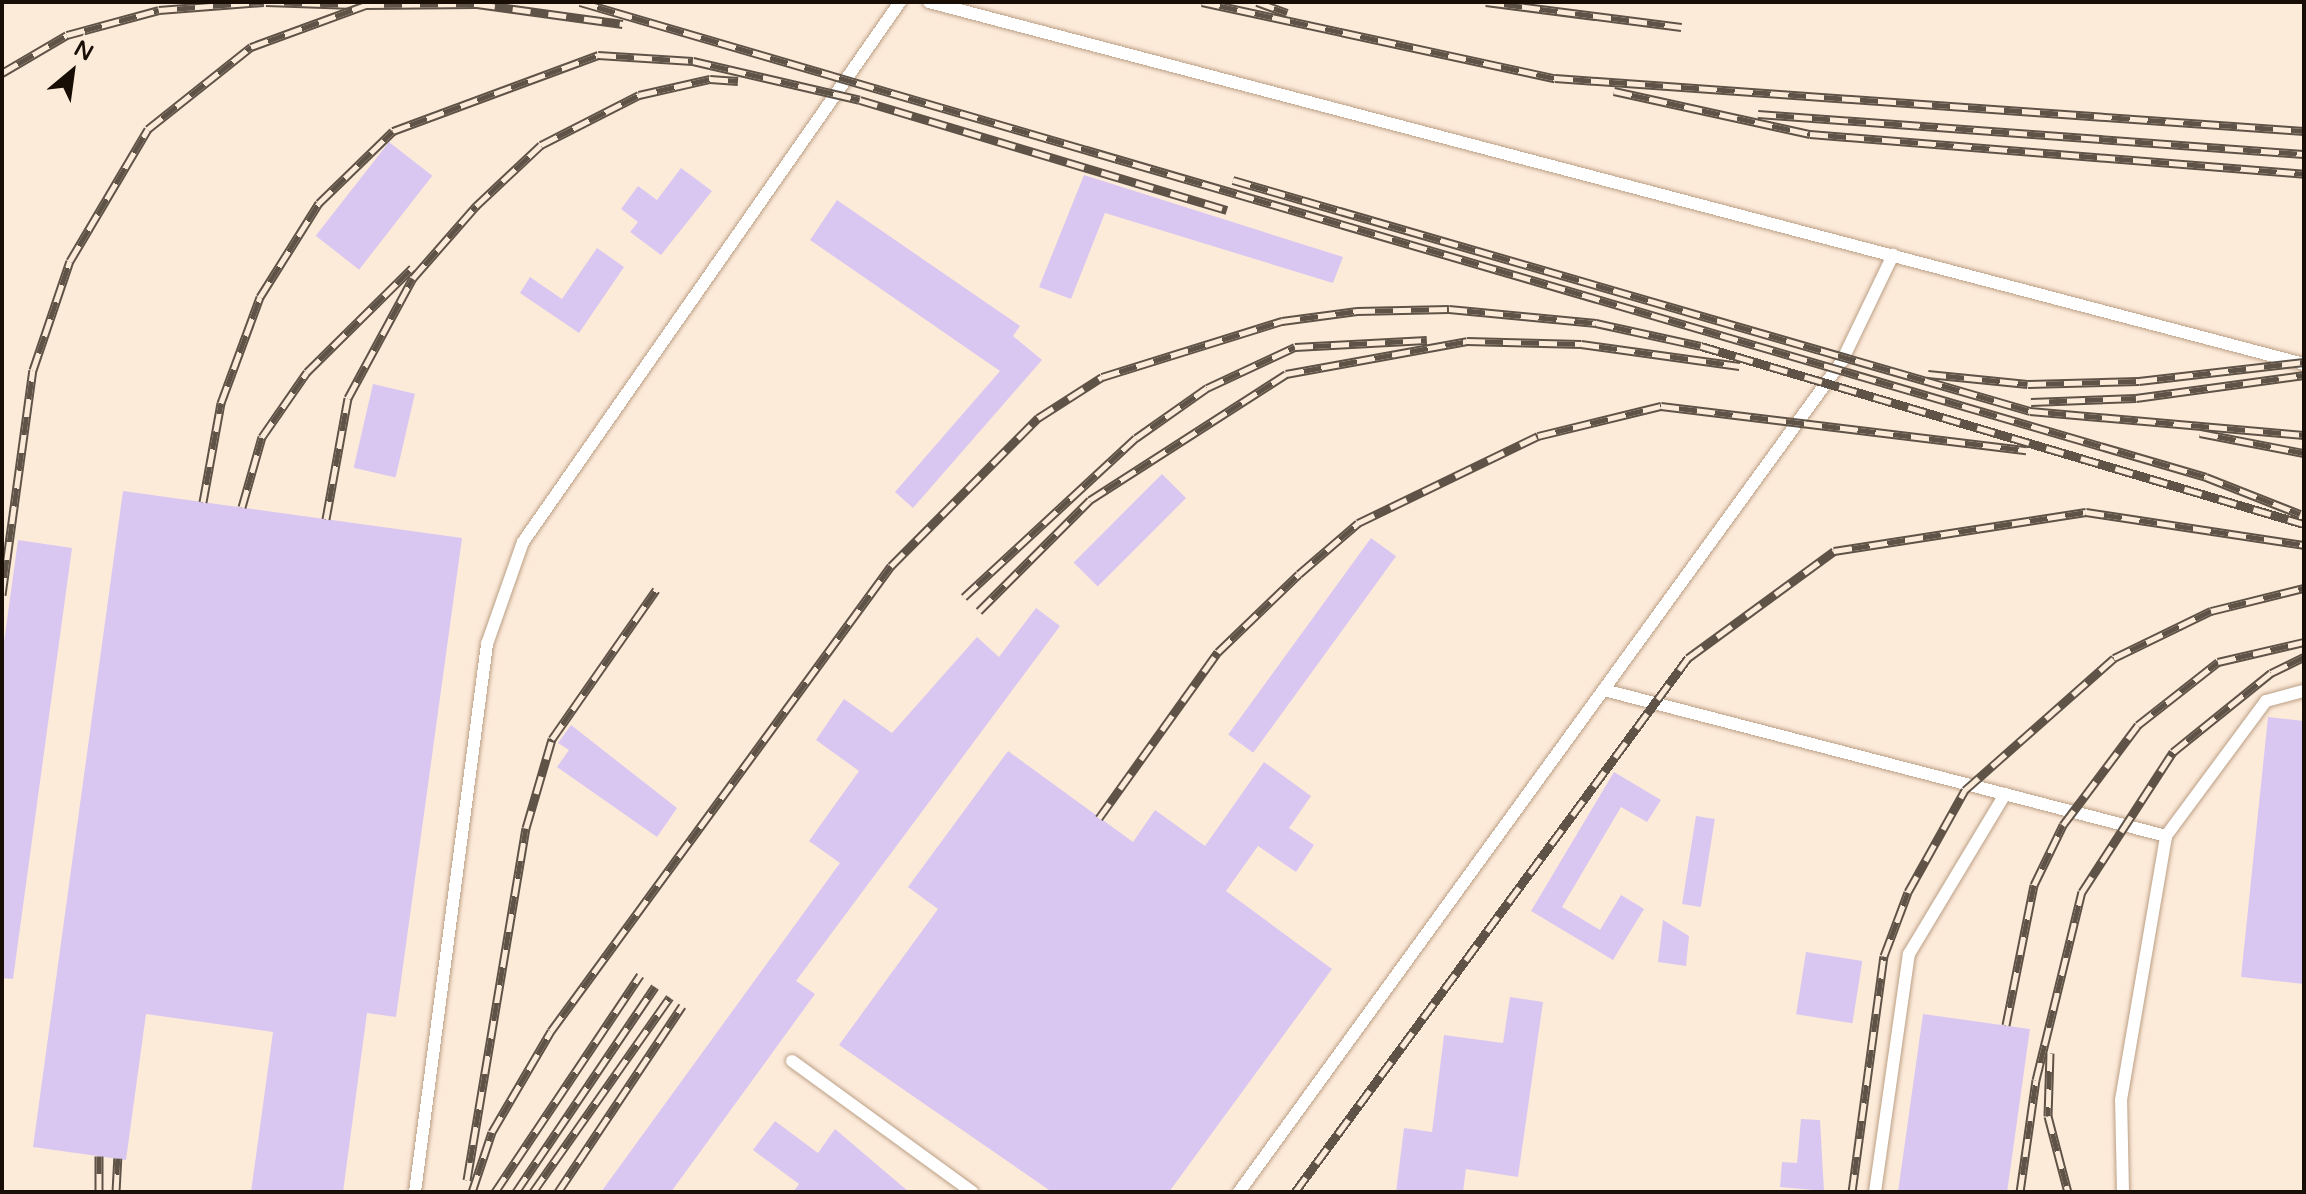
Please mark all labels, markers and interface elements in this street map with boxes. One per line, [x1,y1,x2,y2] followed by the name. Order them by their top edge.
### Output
[32,32,112,112] north arrow
[70,35,98,67] text: N

